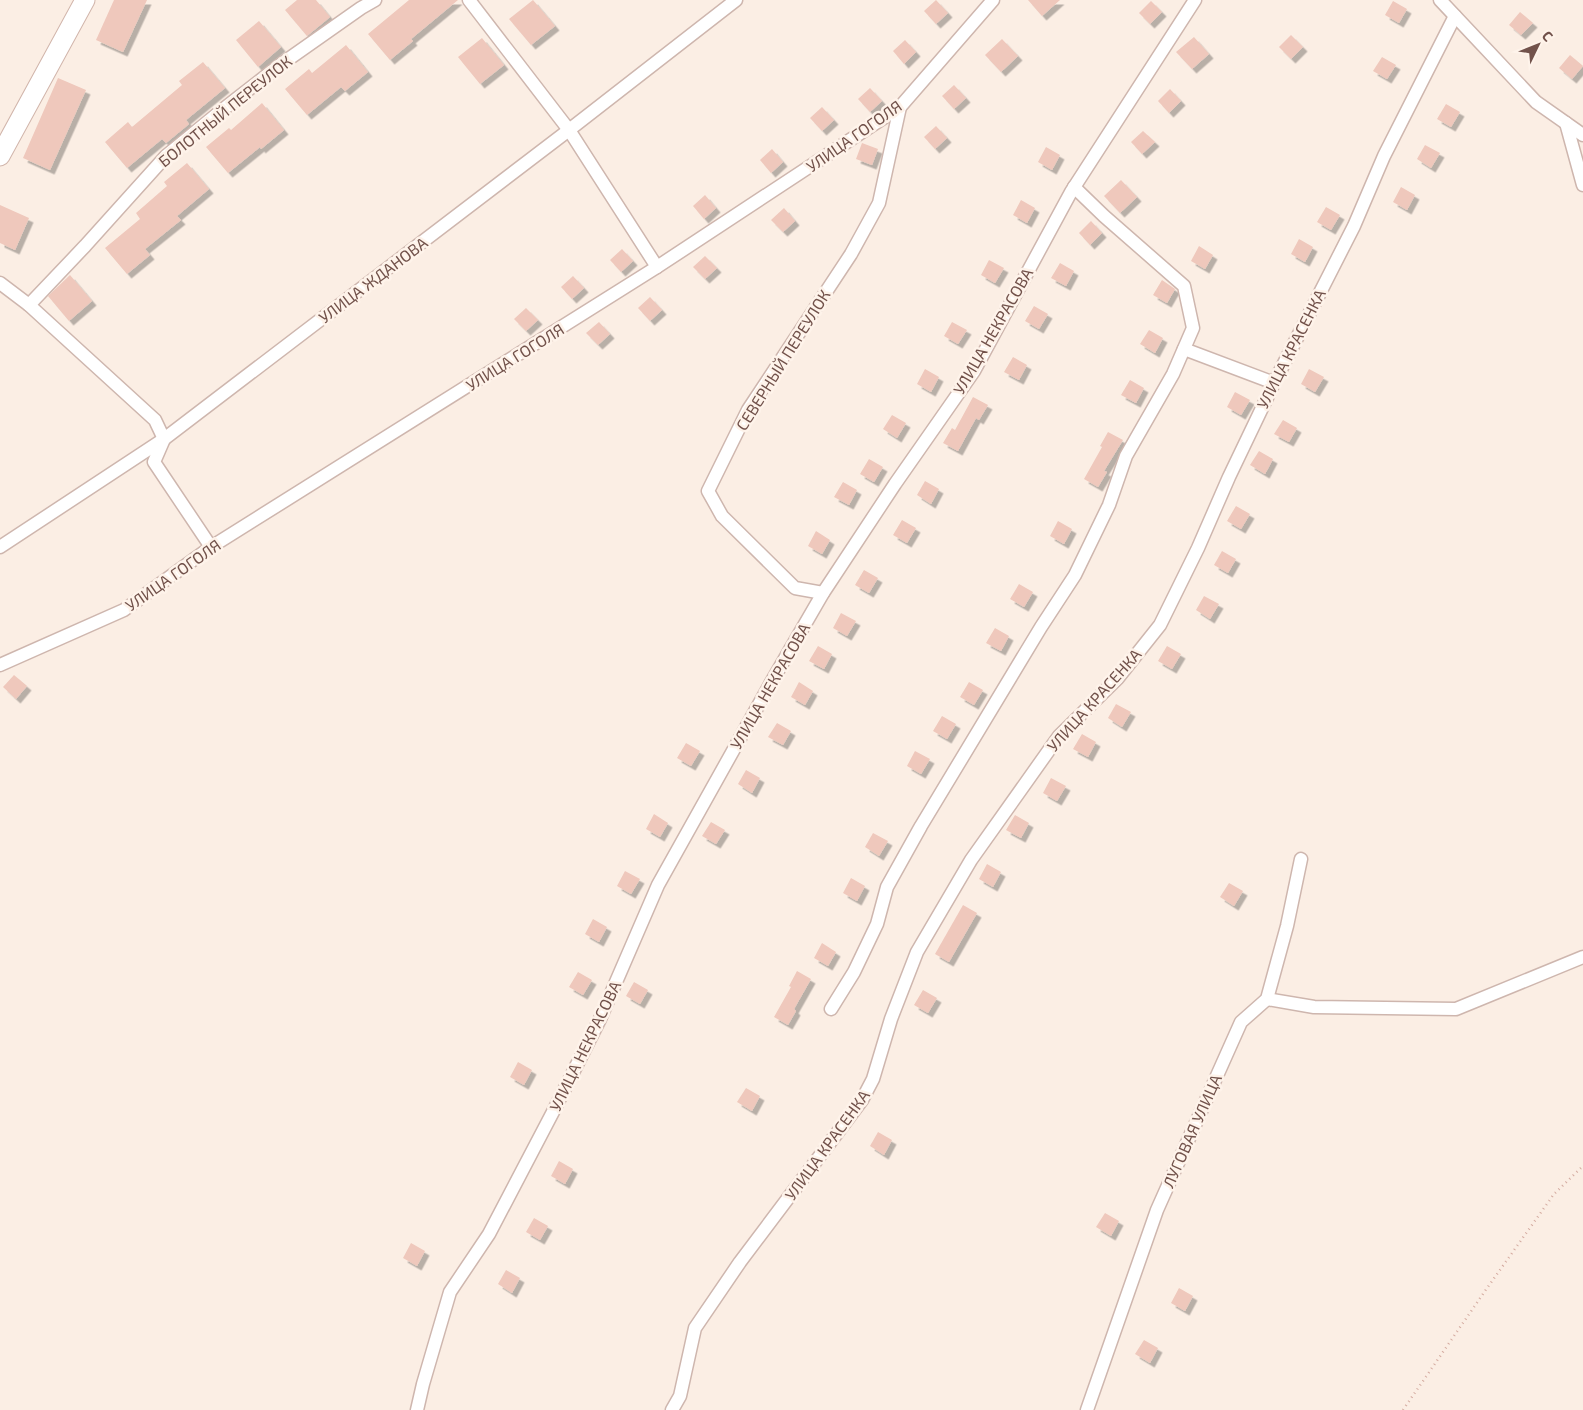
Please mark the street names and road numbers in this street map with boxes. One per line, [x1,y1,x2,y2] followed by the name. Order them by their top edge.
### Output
[154,51,296,170] street label: БОЛОТНЫЙ ПЕРЕУЛОК
[802,96,905,175] street label: УЛИЦА ГОГОЛЯ
[315,233,431,327] street label: УЛИЦА ЖДАНОВА
[949,264,1036,397] street label: УЛИЦА НЕКРАСОВА
[732,286,834,434] street label: СЕВЕРНЫЙ ПЕРЕУЛОК
[1252,286,1329,412] street label: УЛИЦА КРАСЕНКА
[462,319,567,394] street label: УЛИЦА ГОГОЛЯ
[121,535,224,614] street label: УЛИЦА ГОГОЛЯ
[726,619,813,752] street label: УЛИЦА НЕКРАСОВА
[1043,644,1145,755] street label: УЛИЦА КРАСЕНКА
[545,978,624,1114] street label: УЛИЦА НЕКРАСОВА
[1158,1071,1225,1190] street label: ЛУГОВАЯ УЛИЦА
[780,1086,873,1204] street label: УЛИЦА КРАСЕНКА

